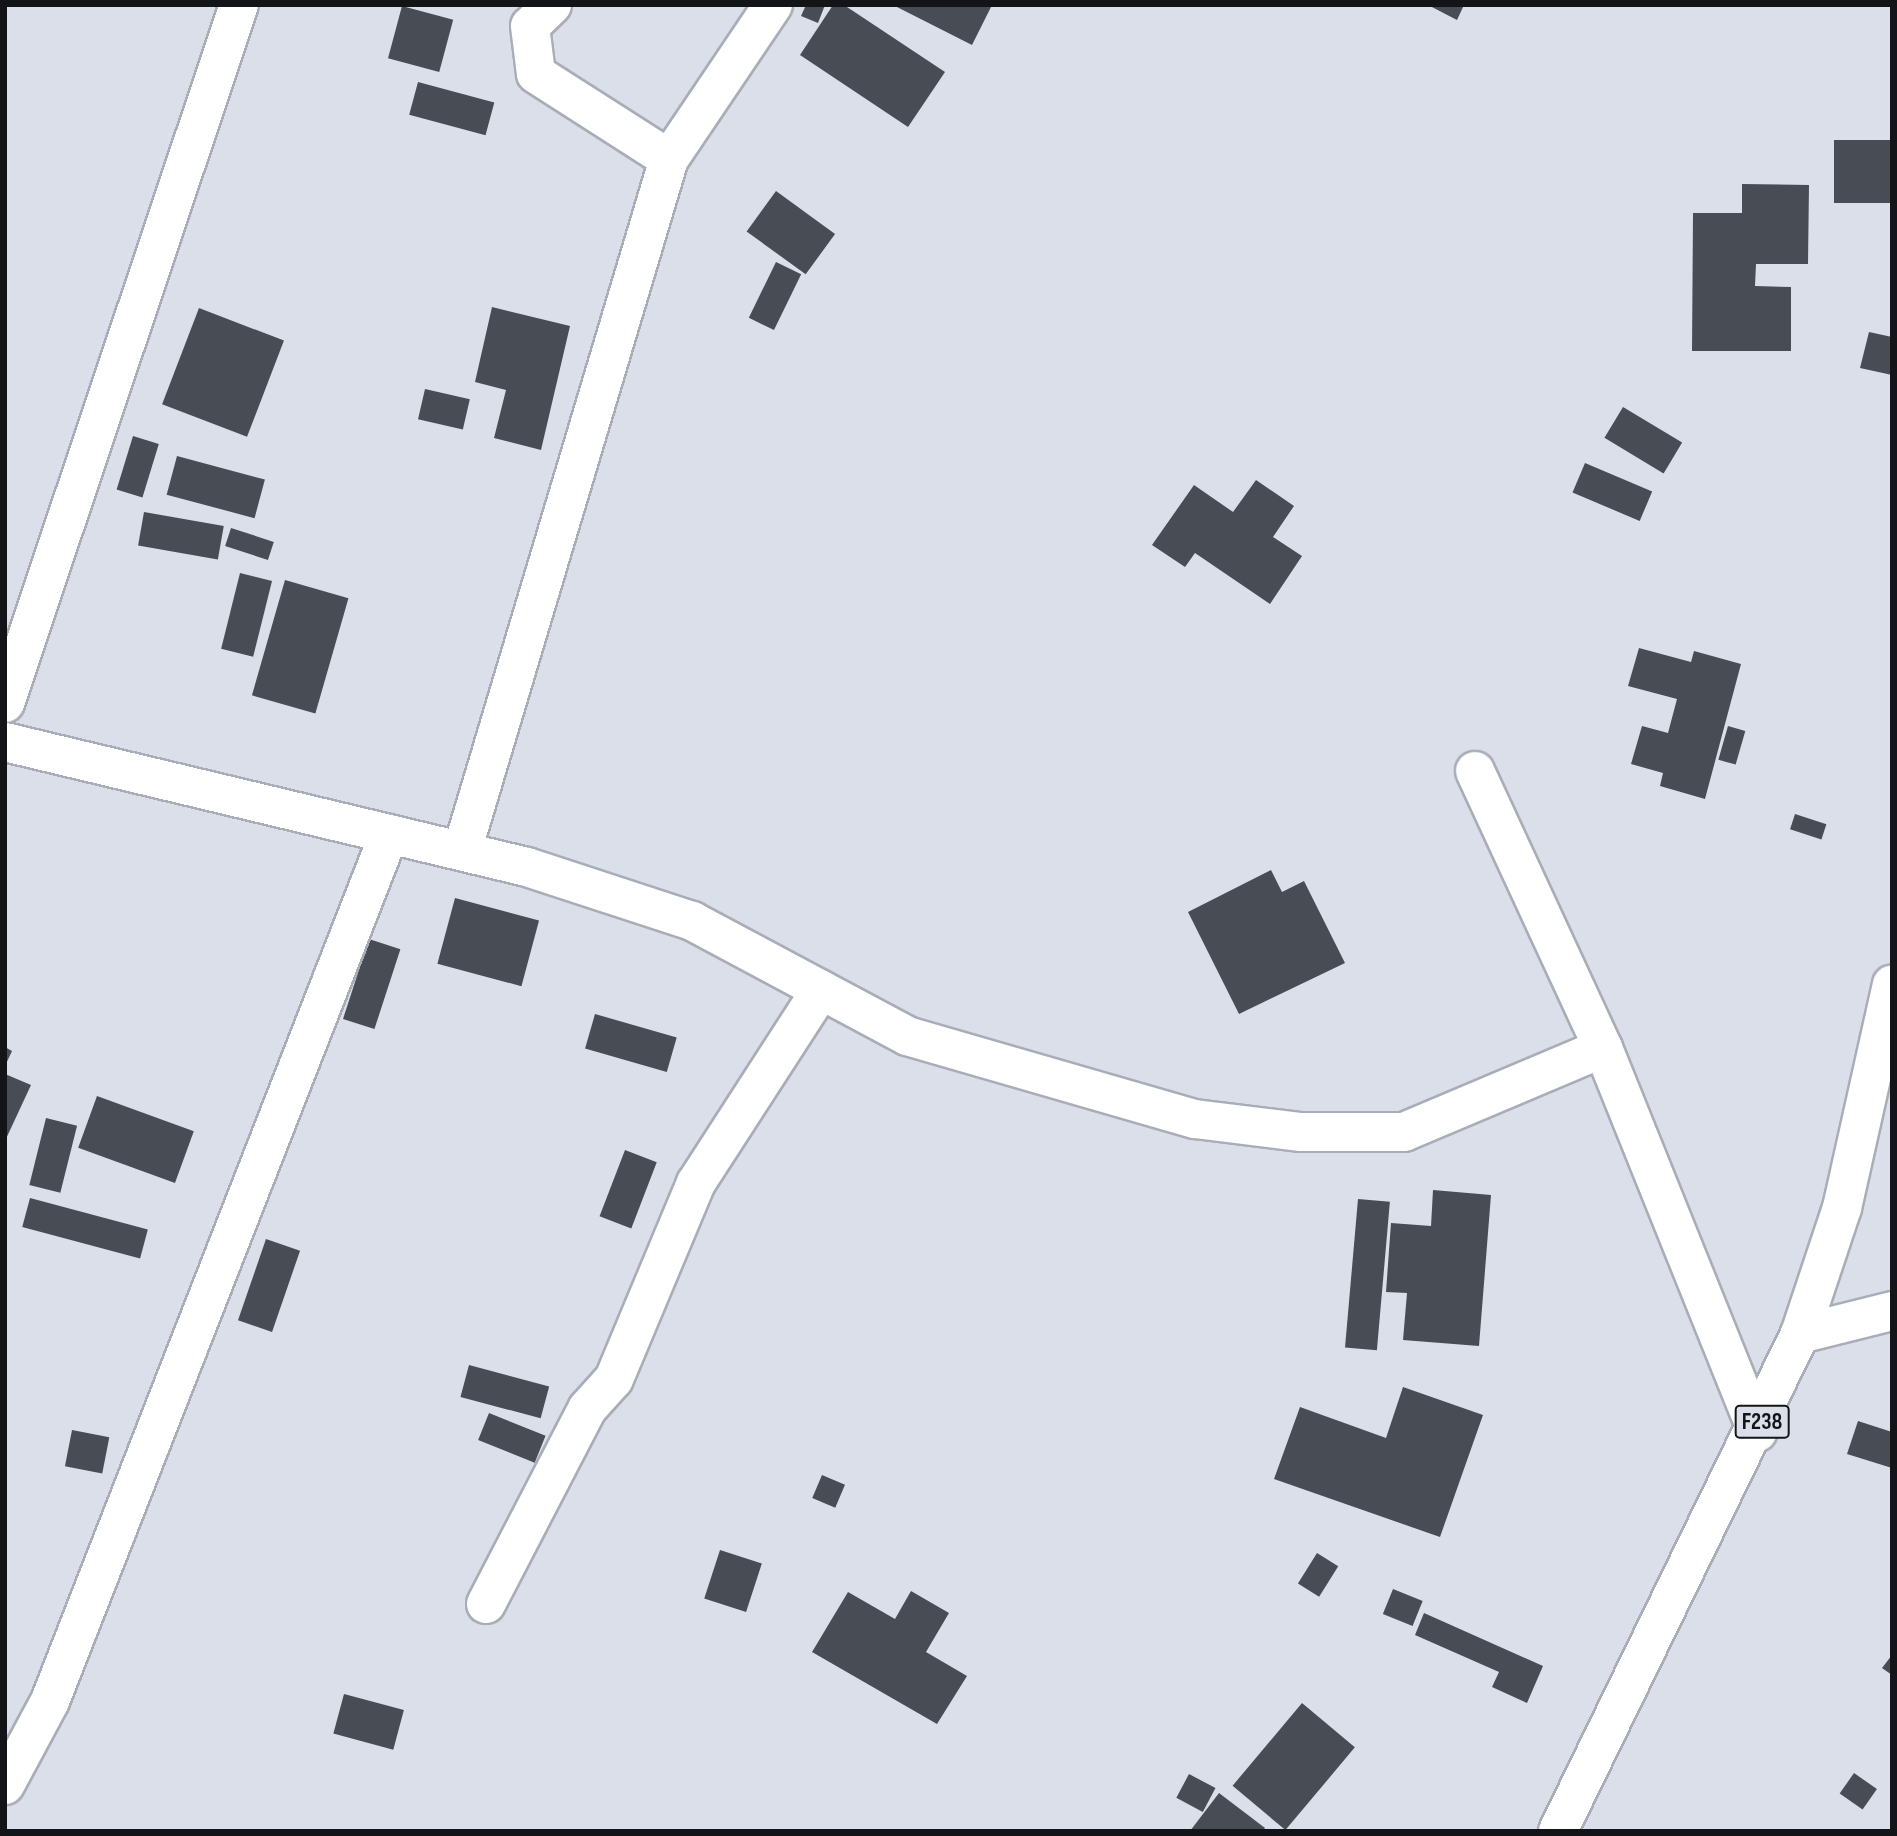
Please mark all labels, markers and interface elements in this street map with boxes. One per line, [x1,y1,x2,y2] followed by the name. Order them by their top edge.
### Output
[1734,1402,1790,1442] road number: F238

